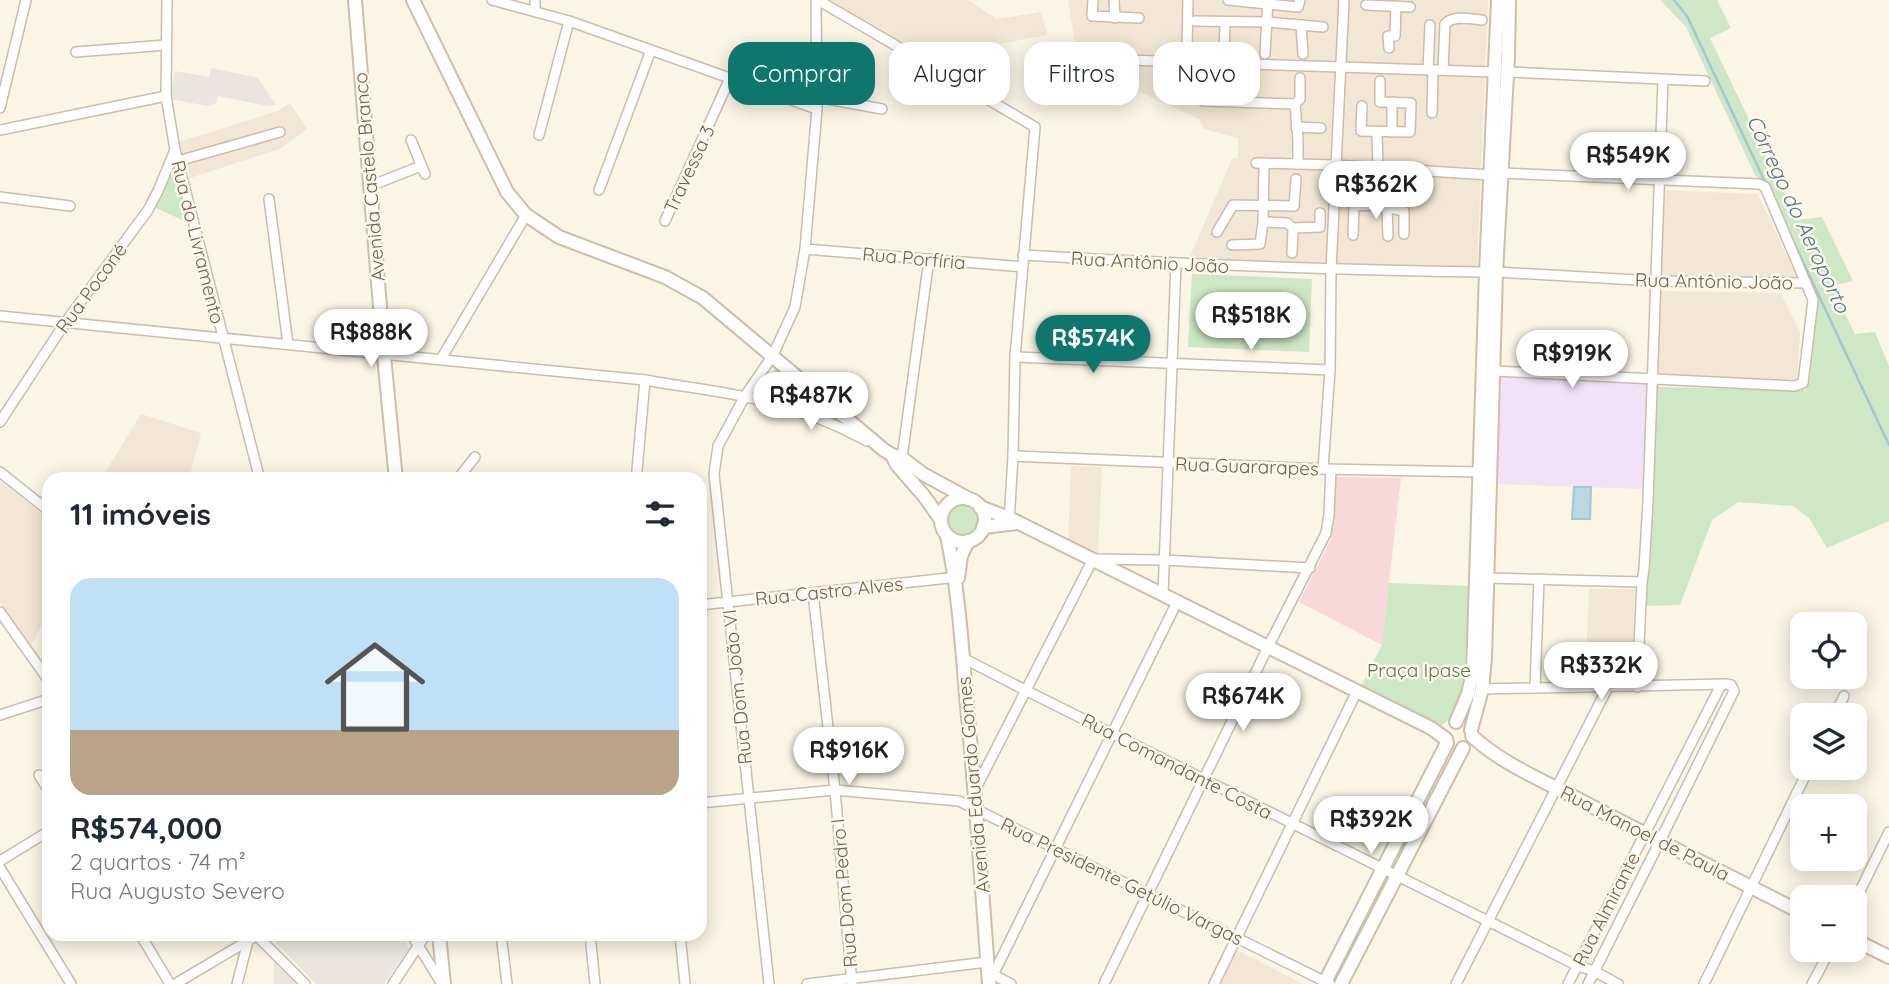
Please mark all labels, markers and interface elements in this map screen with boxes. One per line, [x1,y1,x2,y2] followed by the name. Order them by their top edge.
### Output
[728,42,875,105] chip: Comprar
[889,42,1010,105] chip: Alugar
[1024,42,1139,105] chip: Filtros
[1153,42,1260,105] chip: Novo
[348,71,390,283] street label: Avenida Castelo Branco
[1742,111,1857,318] water label: Córrego do Aeroporto
[658,121,720,217] street label: Travessa 3
[1571,132,1685,192] pin: R$549K
[1586,140,1670,169] text: R$549K
[166,158,230,326] street label: Rua do Livramento
[1319,162,1433,221] pin: R$362K
[1335,169,1417,198] text: R$362K
[50,238,132,338] street label: Rua Poconé
[861,242,967,274] street label: Rua Porfíria
[1070,246,1230,278] street label: Rua Antônio João
[1635,268,1793,294] street label: Rua Antônio João
[1194,292,1308,352] pin: R$518K
[1211,300,1291,329] text: R$518K
[314,310,428,369] pin: R$888K
[1036,316,1150,375] pin: R$574K
[330,317,412,346] text: R$888K
[1051,323,1135,352] text: R$574K
[1515,330,1629,390] pin: R$919K
[1532,338,1612,367] text: R$919K
[754,372,868,432] pin: R$487K
[769,380,853,409] text: R$487K
[1175,451,1319,481] street label: Rua Guararapes
[70,495,211,533] text: 11 imóveis
[641,495,679,533] icon: filters
[754,571,904,611] street label: Rua Castro Alves
[717,608,757,766] street label: Rua Dom João VI
[1790,612,1867,962] map controls
[1790,612,1867,689] button: locate
[312,624,438,750] icon: home
[1544,642,1658,702] pin: R$332K
[1560,650,1642,679] text: R$332K
[1367,658,1471,682] park label: Praça Ipase
[1186,674,1300,733] pin: R$674K
[952,676,994,894] street label: Avenida Eduardo Gomes
[1202,681,1284,710] text: R$674K
[1790,703,1867,780] button: layers
[1078,707,1276,825] street label: Rua Comandante Costa
[792,728,906,787] pin: R$916K
[809,735,889,764] text: R$916K
[1556,780,1734,886] street label: Rua Manoel de Paula
[1790,794,1867,871] button: +
[1314,796,1428,856] pin: R$392K
[1329,804,1413,833] text: R$392K
[70,809,222,847] text: R$574,000
[997,812,1247,950] street label: Rua Presidente Getúlio Vargas
[826,817,862,969] street label: Rua Dom Pedro I
[70,847,246,876] text: 2 quartos · 74 m²
[1567,848,1645,970] street label: Rua Almirante
[70,876,285,905] text: Rua Augusto Severo
[1790,885,1867,962] button: −

